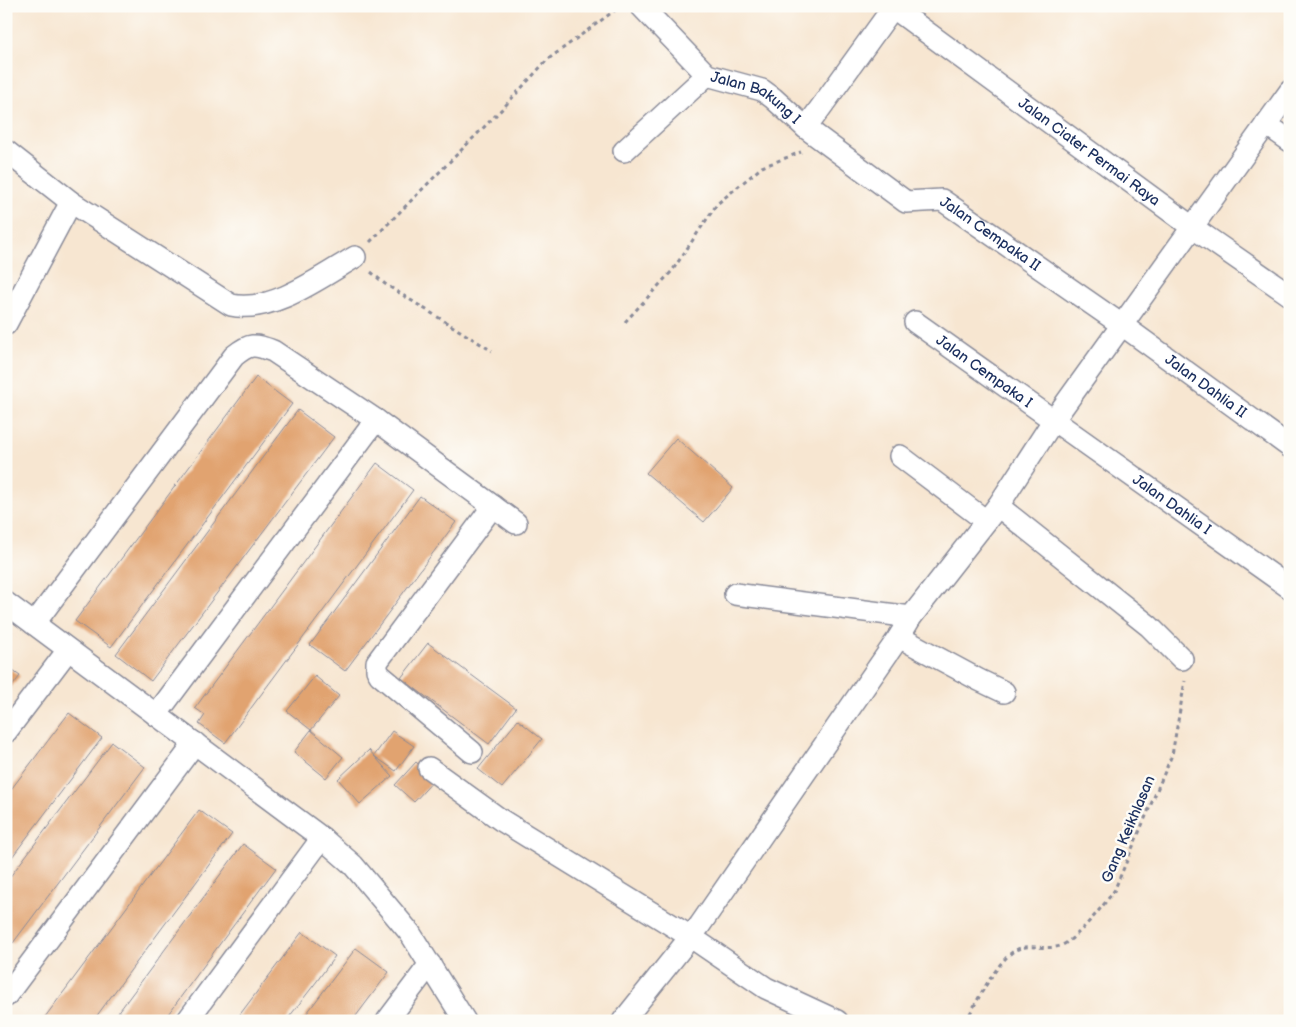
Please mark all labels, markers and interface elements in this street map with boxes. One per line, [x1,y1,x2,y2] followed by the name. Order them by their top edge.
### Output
[708,67,805,129] street label: Jalan Bakung I
[1014,94,1164,210] street label: Jalan Ciater Permai Raya
[936,192,1044,276] street label: Jalan Cempaka II
[932,331,1036,412] street label: Jalan Cempaka I
[1161,350,1251,423] street label: Jalan Dahlia II
[1129,470,1215,539] street label: Jalan Dahlia I
[1097,773,1160,886] street label: Gang Keikhlasan

